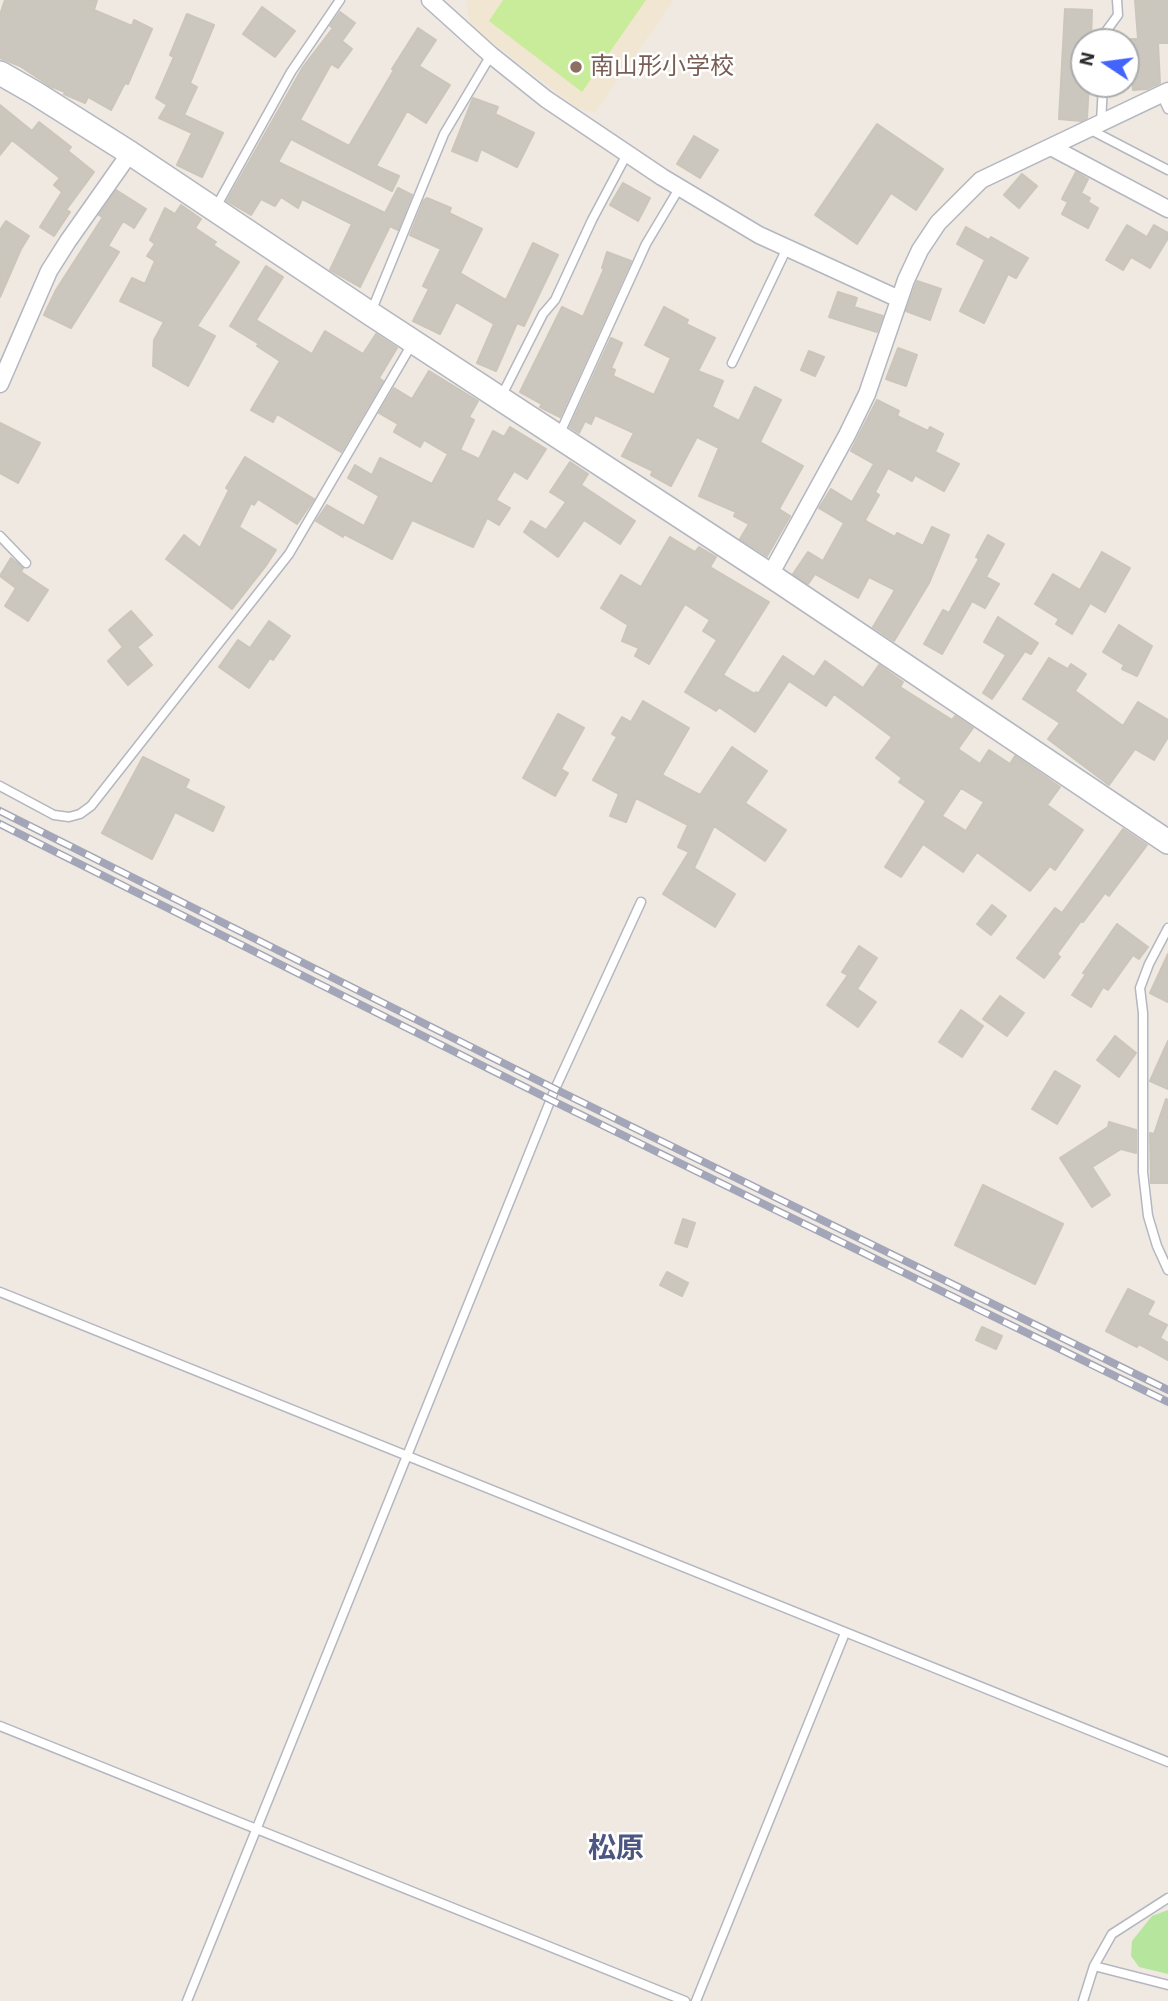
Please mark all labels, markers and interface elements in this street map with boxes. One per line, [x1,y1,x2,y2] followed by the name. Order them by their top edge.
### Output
[1070,28,1140,98] north arrow
[1073,49,1100,68] text: N
[590,53,734,81] place label: 南山形小学校
[568,59,584,75] marker: 南山形小学校
[588,1832,644,1866] district label: 松原

